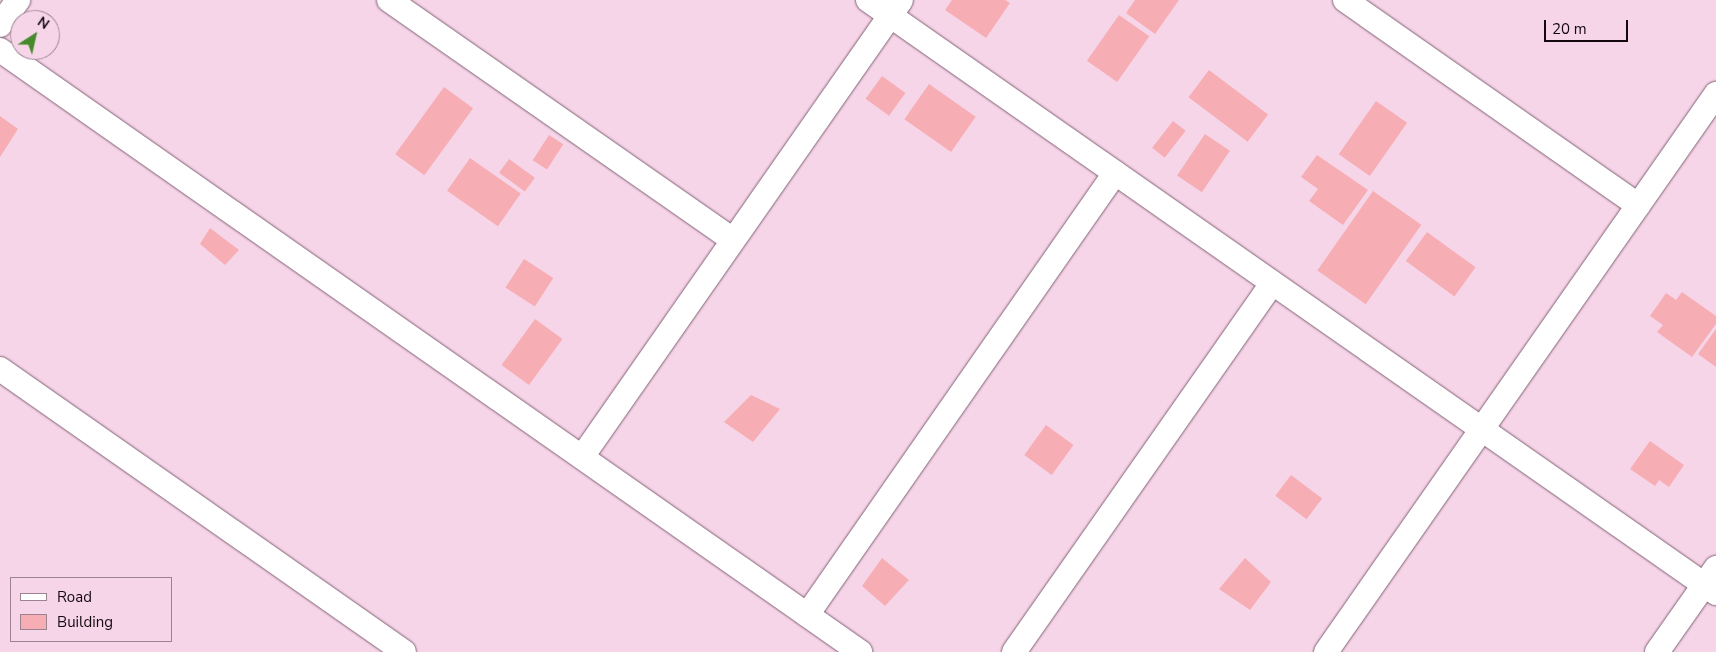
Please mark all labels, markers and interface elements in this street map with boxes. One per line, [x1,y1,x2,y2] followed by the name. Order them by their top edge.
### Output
[10,10,60,60] north arrow
[1546,10,1630,42] scale bar
[34,12,53,34] text: N
[1552,19,1587,39] text: 20 m
[10,577,172,642] legend
[57,587,92,607] text: Road
[57,612,113,632] text: Building

